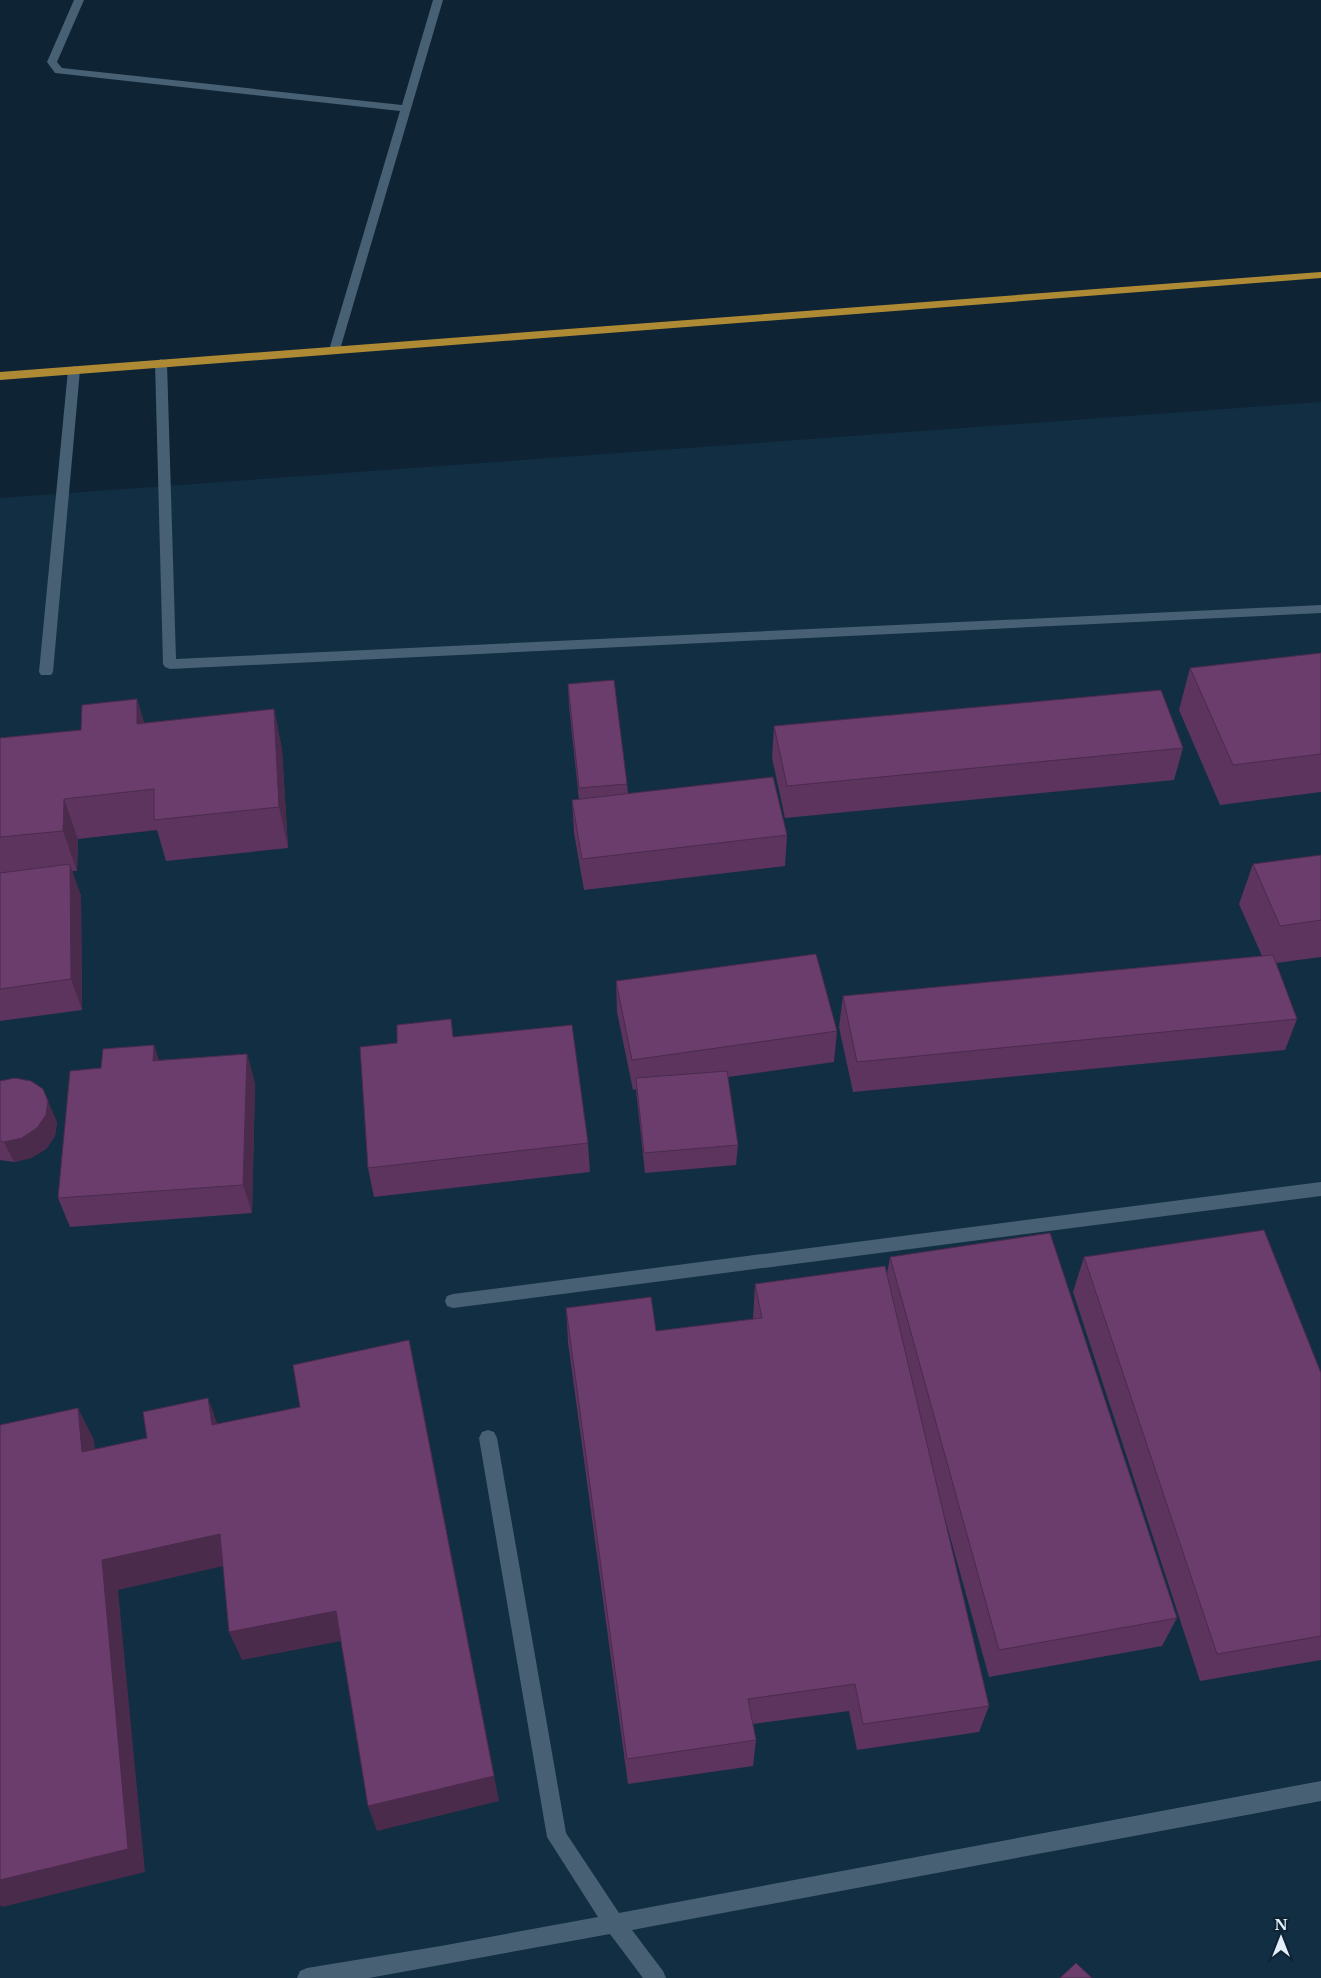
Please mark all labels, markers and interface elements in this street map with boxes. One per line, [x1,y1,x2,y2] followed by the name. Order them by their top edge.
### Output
[1256,1913,1306,1963] north arrow
[1274,1916,1288,1934] text: N

